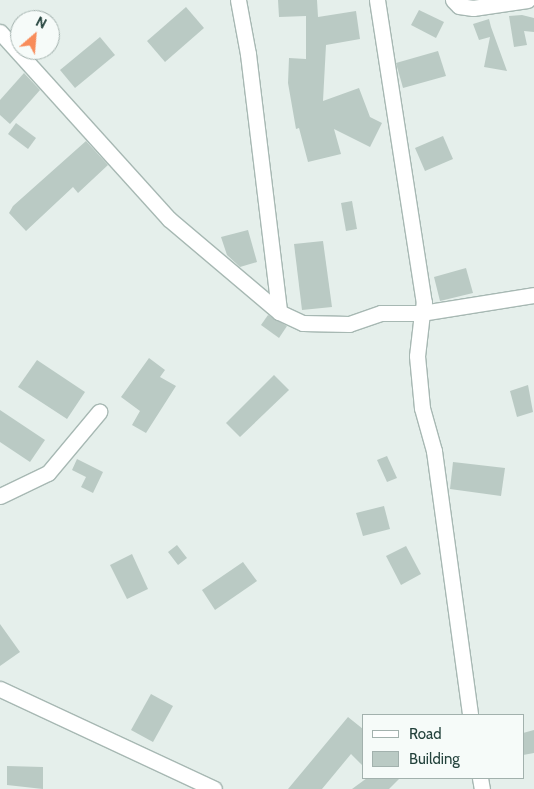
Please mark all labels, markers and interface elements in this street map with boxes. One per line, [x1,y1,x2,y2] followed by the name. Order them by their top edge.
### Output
[10,10,60,60] north arrow
[33,12,50,33] text: N
[362,714,524,779] legend
[409,725,442,743] text: Road
[409,750,460,768] text: Building

